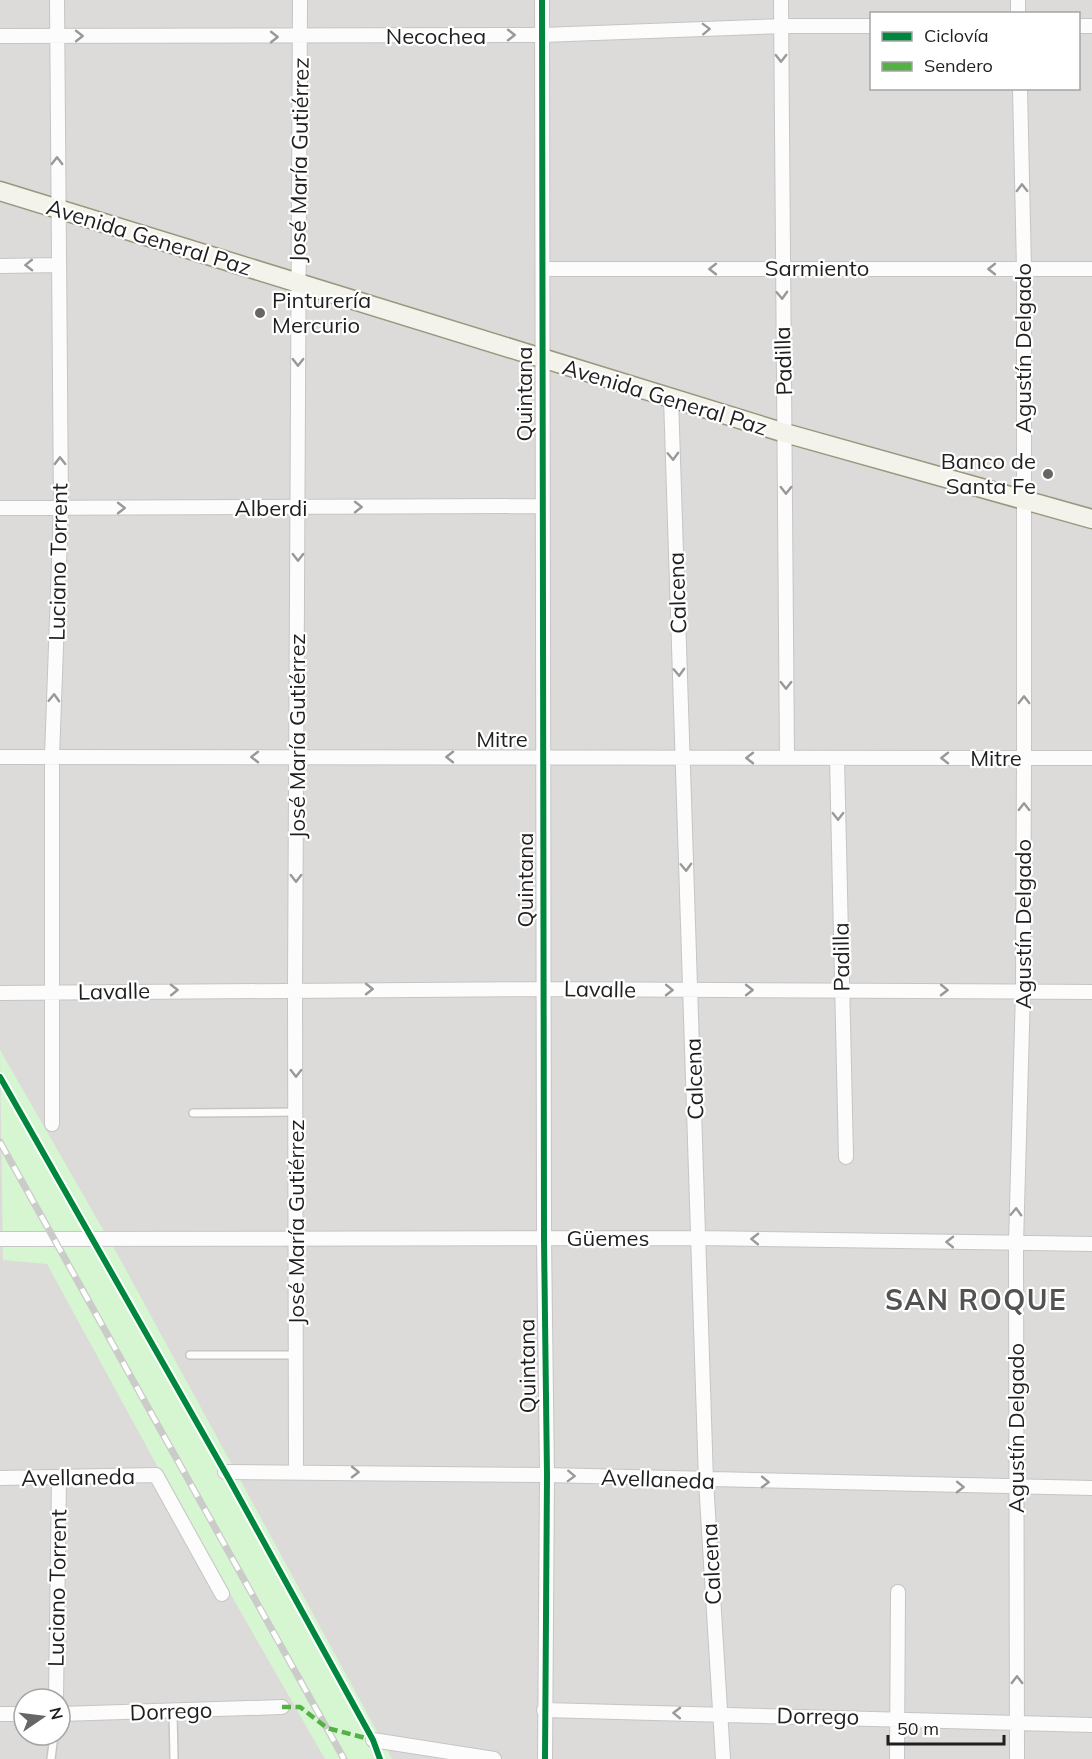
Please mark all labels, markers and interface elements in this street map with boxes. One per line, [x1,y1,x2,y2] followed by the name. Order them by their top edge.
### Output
[870,12,1080,90] legend
[386,22,486,50] street label: Necochea
[702,22,711,35] one-way arrow
[924,24,989,47] text: Ciclovía
[507,29,516,41] one-way arrow
[75,30,84,42] one-way arrow
[270,31,279,43] one-way arrow
[775,54,787,63] one-way arrow
[924,54,993,77] text: Sendero
[283,57,315,263] street label: José María Gutiérrez
[51,157,63,166] one-way arrow
[1016,184,1028,193] one-way arrow
[43,193,255,281] street label: Avenida General Paz
[765,254,869,282] street label: Sarmiento
[24,259,33,271] one-way arrow
[987,262,996,275] one-way arrow
[708,263,717,275] one-way arrow
[1009,263,1037,433] street label: Agustín Delgado
[272,286,371,339] place label: Pinturería Mercurio
[775,291,788,300] one-way arrow
[253,306,267,320] marker: Pinturería Mercurio
[768,326,798,396] street label: Padilla
[510,347,538,441] street label: Quintana
[559,353,771,441] street label: Avenida General Paz
[292,357,304,366] one-way arrow
[941,447,1036,500] place label: Banco de Santa Fe
[667,452,679,461] one-way arrow
[54,457,66,466] one-way arrow
[1041,467,1055,481] marker: Banco de Santa Fe
[43,483,73,641] street label: Luciano Torrent
[780,486,792,495] one-way arrow
[235,494,307,522] street label: Alberdi
[354,501,363,513] one-way arrow
[117,502,126,514] one-way arrow
[292,552,304,561] one-way arrow
[662,552,692,634] street label: Calcena
[283,633,311,839] street label: José María Gutiérrez
[673,668,685,677] one-way arrow
[780,681,792,690] one-way arrow
[48,694,61,703] one-way arrow
[1018,695,1030,704] one-way arrow
[476,725,528,753] street label: Mitre
[970,744,1022,772] street label: Mitre
[250,751,259,763] one-way arrow
[445,751,454,763] one-way arrow
[745,752,754,764] one-way arrow
[940,752,949,764] one-way arrow
[1018,802,1030,811] one-way arrow
[832,812,845,821] one-way arrow
[511,833,539,927] street label: Quintana
[1009,839,1037,1009] street label: Agustín Delgado
[679,862,692,871] one-way arrow
[290,873,302,882] one-way arrow
[826,922,856,992] street label: Padilla
[564,974,636,1004] street label: Lavalle
[78,976,150,1006] street label: Lavalle
[364,983,373,995] one-way arrow
[169,984,178,997] one-way arrow
[664,984,673,996] one-way arrow
[745,984,754,996] one-way arrow
[940,984,949,996] one-way arrow
[679,1038,709,1120] street label: Calcena
[289,1068,302,1077] one-way arrow
[282,1119,310,1325] street label: José María Gutiérrez
[1010,1207,1023,1216] one-way arrow
[567,1224,649,1252] street label: Güemes
[750,1232,759,1245] one-way arrow
[945,1236,954,1249] one-way arrow
[885,1282,1067,1317] district label: SAN ROQUE
[512,1318,542,1414] street label: Quintana
[1002,1343,1030,1513] street label: Agustín Delgado
[21,1462,135,1492] street label: Avellaneda
[601,1463,715,1495] street label: Avellaneda
[350,1466,359,1478] one-way arrow
[566,1469,575,1482] one-way arrow
[761,1476,770,1488] one-way arrow
[956,1480,965,1493] one-way arrow
[42,1509,72,1667] street label: Luciano Torrent
[695,1522,727,1606] street label: Calcena
[1011,1675,1023,1684] one-way arrow
[12,1687,72,1747] north arrow
[129,1696,213,1726] street label: Dorrego
[776,1701,860,1731] street label: Dorrego
[45,1705,68,1722] text: N
[672,1707,681,1719] one-way arrow
[888,1708,1004,1746] scale bar
[897,1717,939,1740] text: 50 m

